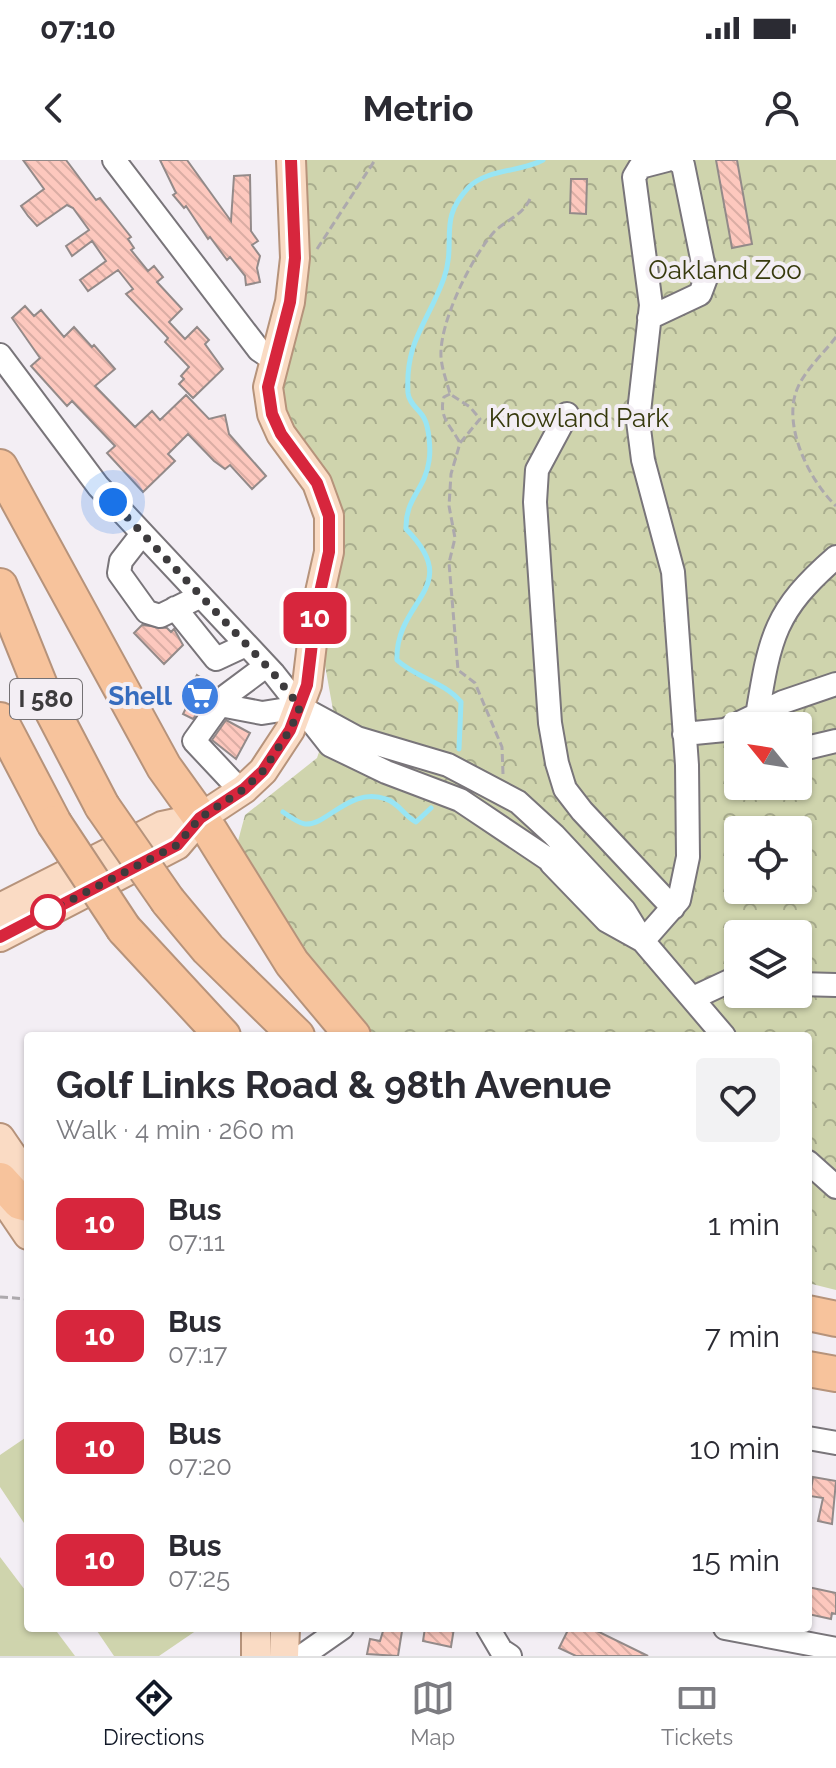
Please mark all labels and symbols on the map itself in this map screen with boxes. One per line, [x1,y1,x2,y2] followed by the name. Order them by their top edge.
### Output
[648,255,802,285] park label: Oakland Zoo
[489,403,669,433] park label: Knowland Park
[93,482,133,522] your location
[279,592,351,644] line badge: 10
[179,675,221,717] supermarket icon: Shell
[10,679,82,719] road number: I 580
[108,681,173,711] place label: Shell
[724,712,812,800] north arrow
[31,895,65,929] unlabelled marker

